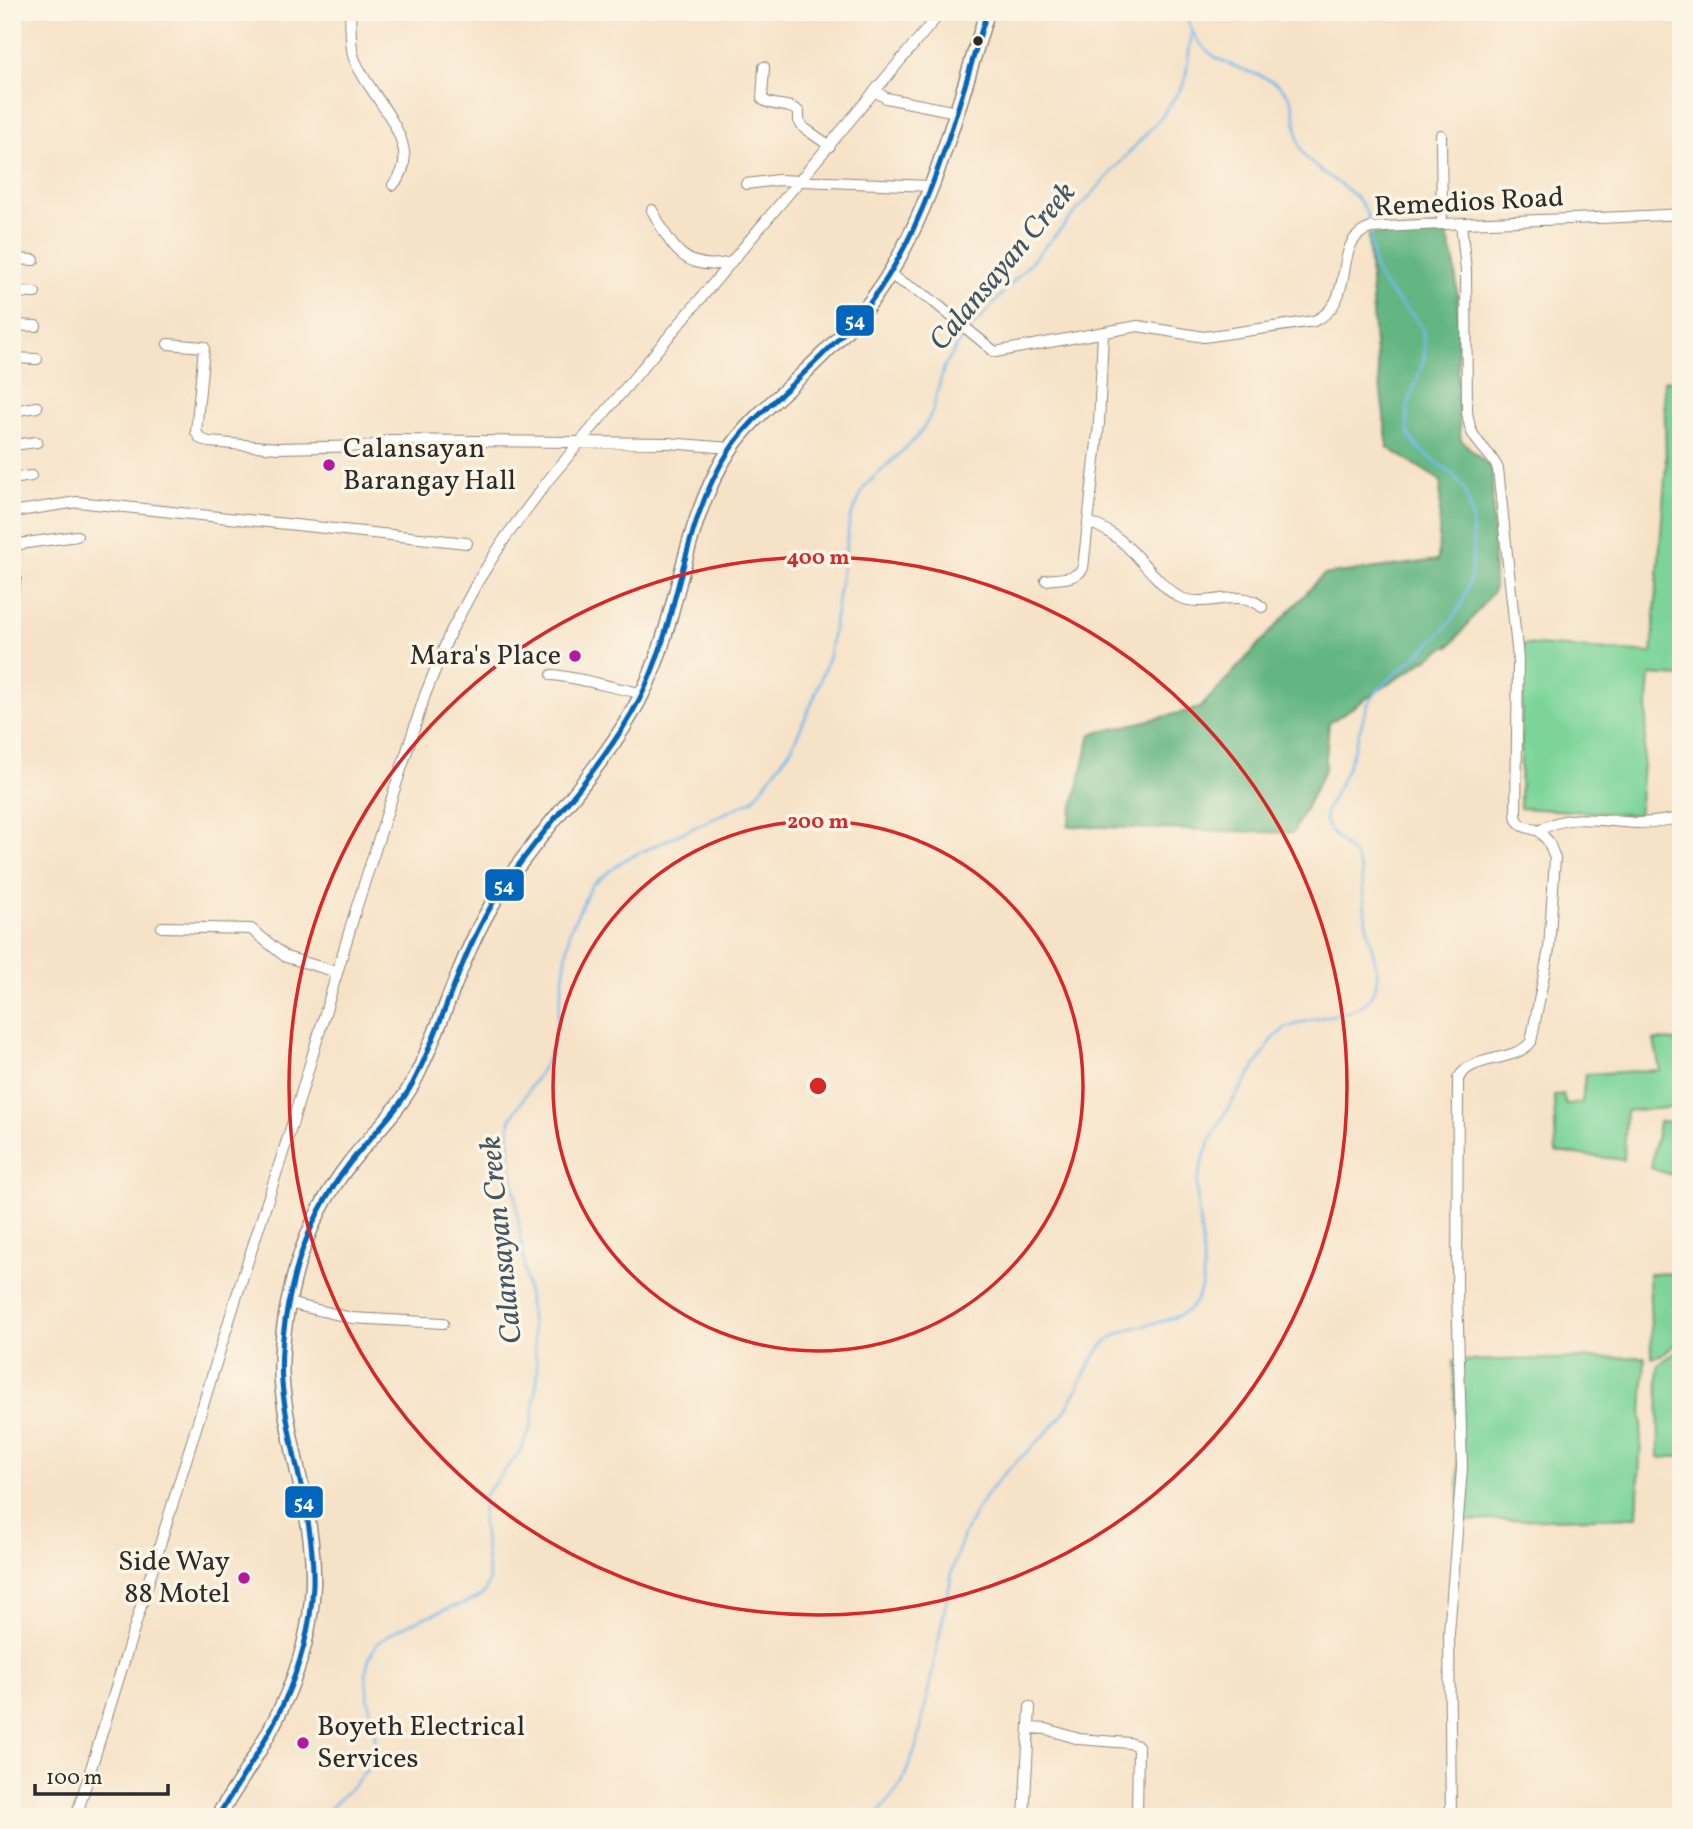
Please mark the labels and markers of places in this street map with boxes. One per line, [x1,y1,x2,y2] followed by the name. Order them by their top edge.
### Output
[971,34,985,48] unlabelled marker
[343,430,516,501] place label: Calansayan Barangay Hall
[321,457,337,473] marker: Calansayan Barangay Hall
[410,637,561,676] place label: Mara's Place
[567,648,583,664] marker: Mara's Place
[806,1074,830,1098] centre of rings
[118,1543,230,1614] place label: Side Way 88 Motel
[236,1570,252,1586] marker: Side Way 88 Motel
[317,1708,525,1779] place label: Boyeth Electrical Services
[295,1735,311,1751] marker: Boyeth Electrical Services

